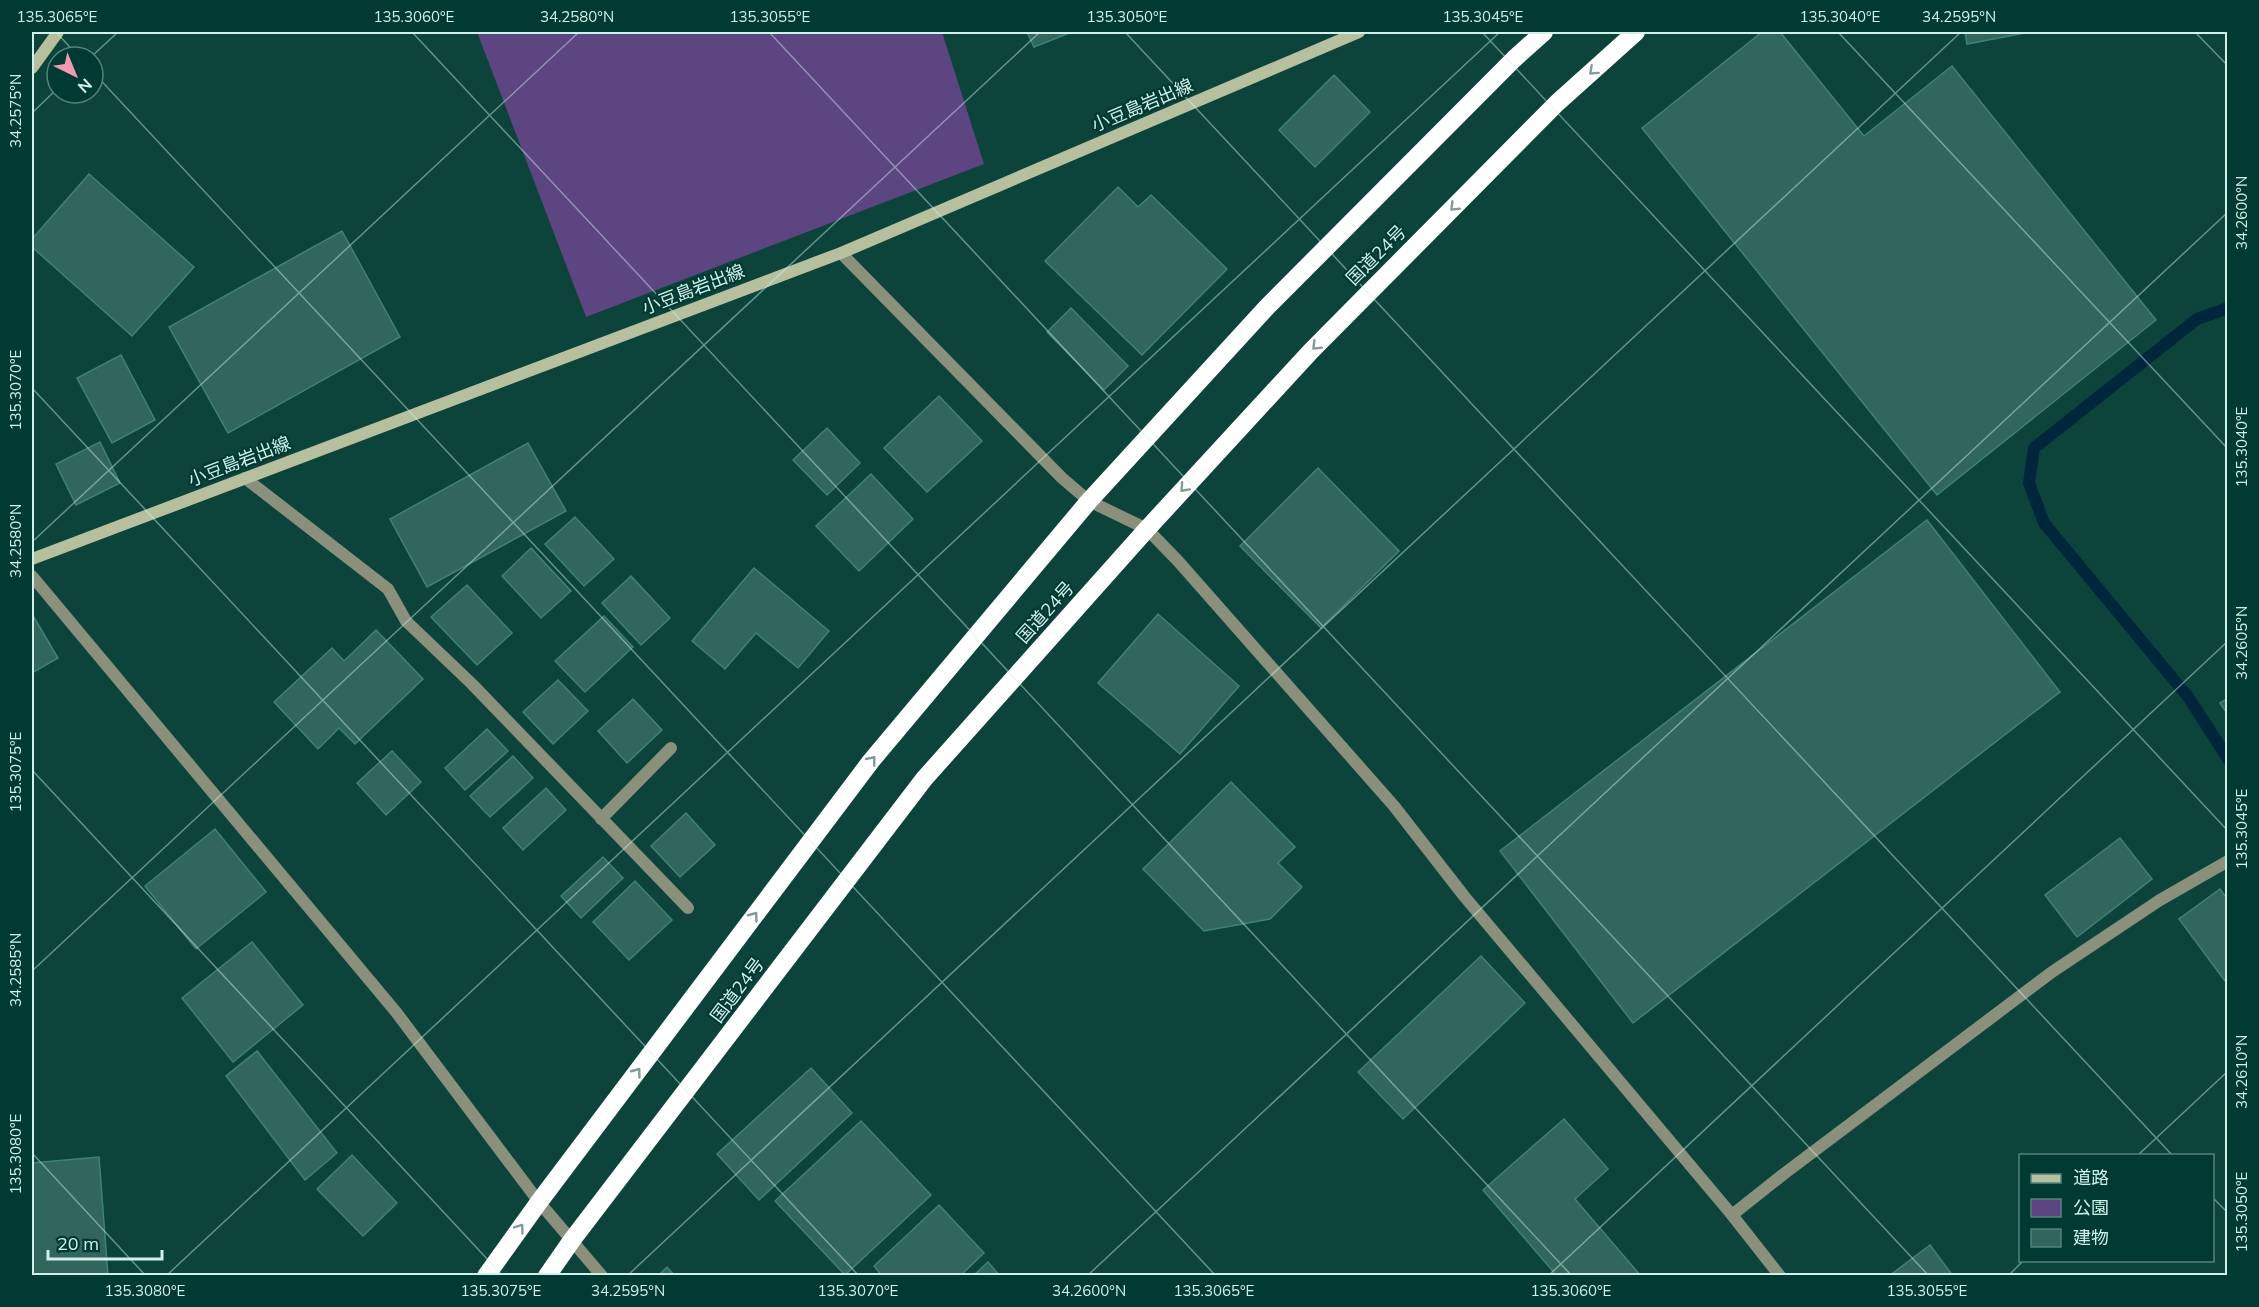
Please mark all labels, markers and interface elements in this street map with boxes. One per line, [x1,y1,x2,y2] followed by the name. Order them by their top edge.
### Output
[17,7,98,26] text: 135.3065°E
[374,7,455,26] text: 135.3060°E
[540,7,614,26] text: 34.2580°N
[730,7,811,26] text: 135.3055°E
[1087,7,1168,26] text: 135.3050°E
[1443,7,1524,26] text: 135.3045°E
[1800,7,1881,26] text: 135.3040°E
[1922,7,1996,26] text: 34.2595°N
[45,45,105,105] north arrow
[1589,64,1600,75] one-way arrow
[1088,73,1196,137] street label: 小豆島岩出線
[6,74,25,148] text: 34.2575°N
[74,75,96,97] text: N
[2232,176,2251,250] text: 34.2600°N
[1450,200,1461,211] one-way arrow
[1341,220,1411,290] street label: 国道24号
[638,259,748,319] street label: 小豆島岩出線
[1313,338,1324,349] one-way arrow
[6,349,25,430] text: 135.3070°E
[2232,406,2251,487] text: 135.3040°E
[184,431,294,491] street label: 小豆島岩出線
[1180,481,1191,492] one-way arrow
[6,504,25,578] text: 34.2580°N
[1011,576,1079,648] street label: 国道24号
[2232,606,2251,680] text: 34.2605°N
[6,731,25,812] text: 135.3075°E
[864,756,875,767] one-way arrow
[2232,788,2251,869] text: 135.3045°E
[747,912,758,923] one-way arrow
[6,933,25,1007] text: 34.2585°N
[705,953,769,1027] street label: 国道24号
[2232,1035,2251,1109] text: 34.2610°N
[629,1067,640,1078] one-way arrow
[6,1113,25,1194] text: 135.3080°E
[2019,1154,2214,1262] legend
[2073,1166,2109,1189] text: 道路
[2232,1171,2251,1252] text: 135.3050°E
[2073,1196,2109,1219] text: 公園
[48,1223,162,1261] scale bar
[513,1224,524,1235] one-way arrow
[2073,1226,2109,1249] text: 建物
[57,1232,99,1255] text: 20 m
[105,1281,186,1300] text: 135.3080°E
[461,1281,542,1300] text: 135.3075°E
[591,1281,665,1300] text: 34.2595°N
[818,1281,899,1300] text: 135.3070°E
[1052,1281,1126,1300] text: 34.2600°N
[1174,1281,1255,1300] text: 135.3065°E
[1531,1281,1612,1300] text: 135.3060°E
[1887,1281,1968,1300] text: 135.3055°E

